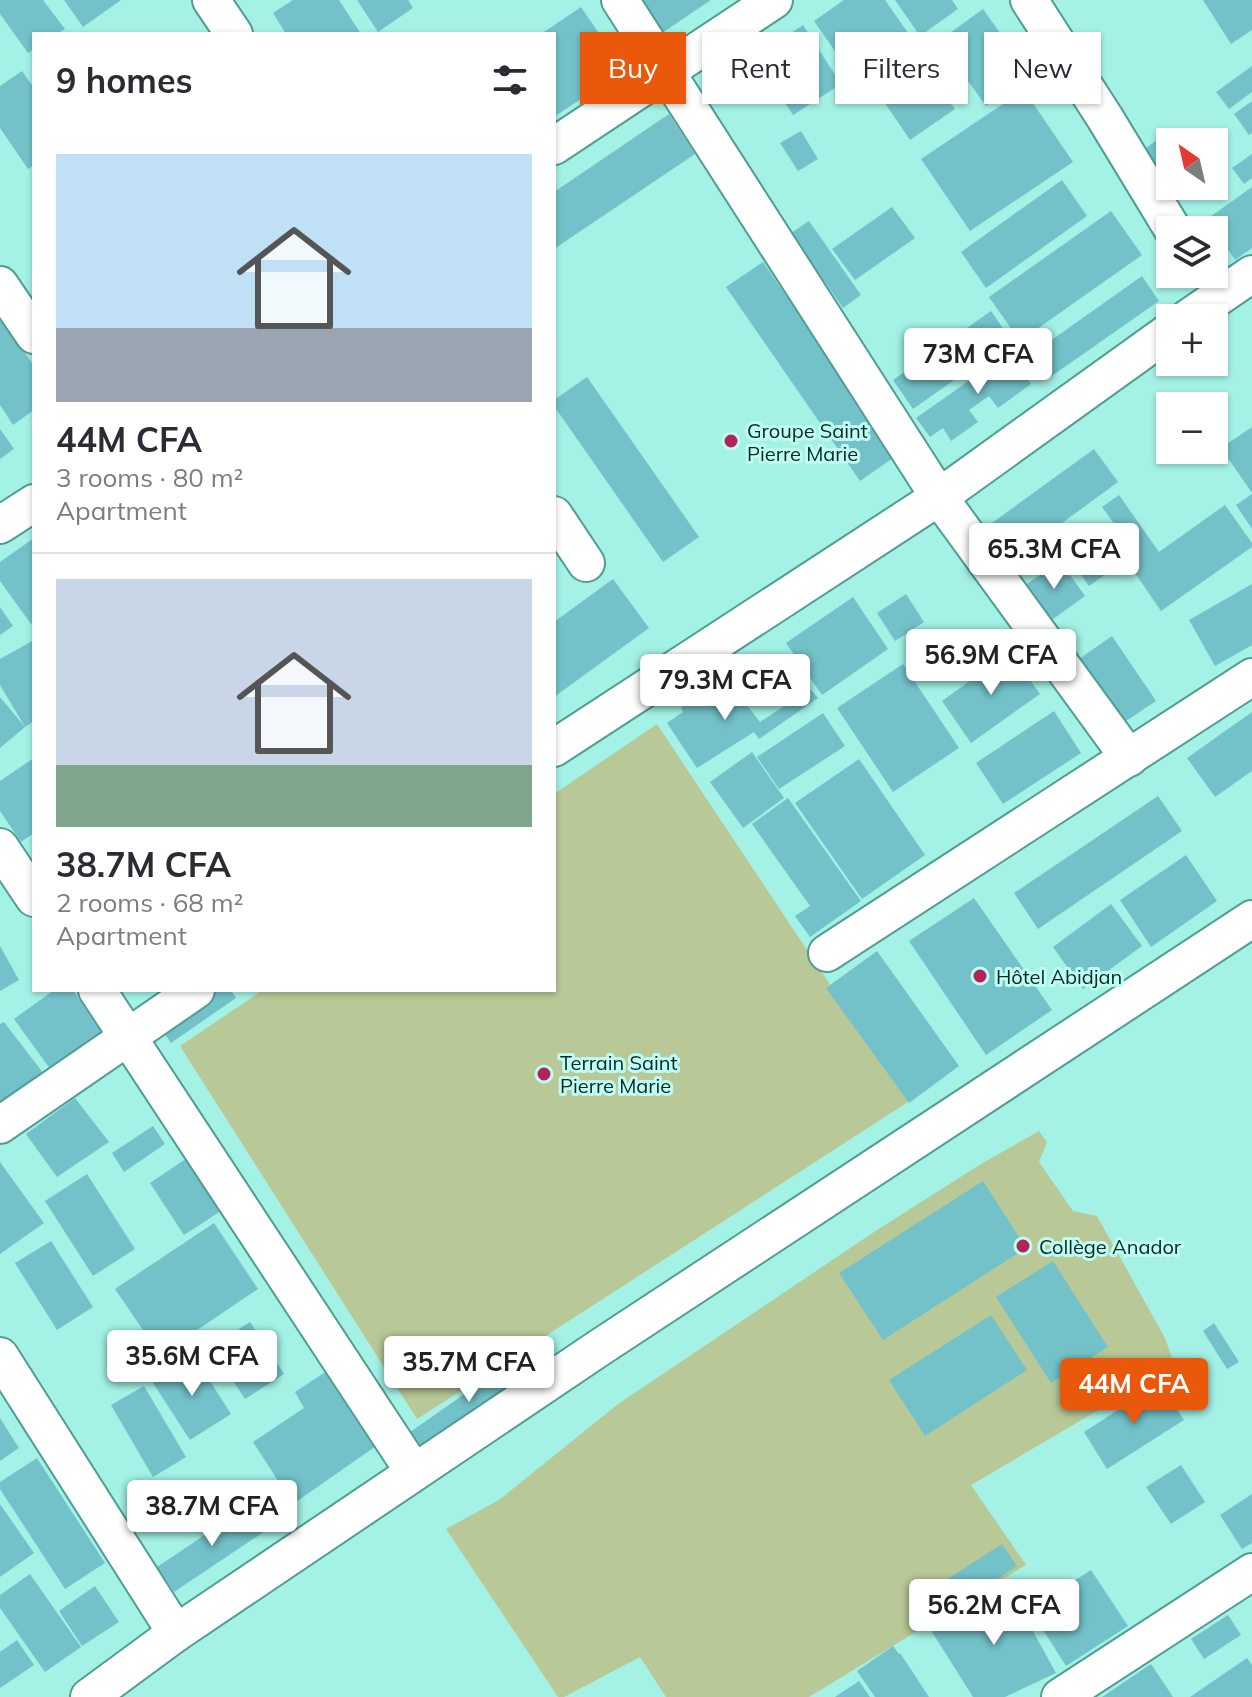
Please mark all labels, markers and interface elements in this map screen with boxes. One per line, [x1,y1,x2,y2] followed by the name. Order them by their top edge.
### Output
[580,32,686,104] chip: Buy
[702,32,819,104] chip: Rent
[835,32,968,104] chip: Filters
[984,32,1101,104] chip: New
[488,58,532,102] icon: filters
[56,59,193,102] text: 9 homes
[1156,128,1228,200] north arrow
[1156,128,1228,464] map controls
[222,206,366,350] icon: home
[1156,216,1228,288] button: layers
[1156,304,1228,376] button: +
[904,328,1052,396] pin: 73M CFA
[922,337,1034,370] text: 73M CFA
[1156,392,1228,464] button: −
[56,418,202,461] text: 44M CFA
[747,418,868,466] place label: Groupe Saint Pierre Marie
[722,432,740,450] marker: Groupe Saint Pierre Marie
[56,461,243,494] text: 3 rooms · 80 m²
[56,494,187,527] text: Apartment
[962,523,1146,591] pin: 65.3M CFA
[987,532,1121,565] text: 65.3M CFA
[899,629,1083,697] pin: 56.9M CFA
[222,631,366,775] icon: home
[924,638,1058,671] text: 56.9M CFA
[633,654,817,722] pin: 79.3M CFA
[658,663,792,696] text: 79.3M CFA
[56,843,231,886] text: 38.7M CFA
[56,886,243,919] text: 2 rooms · 68 m²
[56,919,187,952] text: Apartment
[996,964,1122,989] place label: Hôtel Abidjan
[971,967,989,985] marker: Hôtel Abidjan
[560,1050,678,1098] place label: Terrain Saint Pierre Marie
[535,1065,553,1083] marker: Terrain Saint Pierre Marie
[1039,1234,1182,1259] place label: Collège Anador
[1014,1237,1032,1255] marker: Collège Anador
[100,1330,284,1398] pin: 35.6M CFA
[377,1336,561,1404] pin: 35.7M CFA
[125,1339,259,1372] text: 35.6M CFA
[402,1345,536,1378] text: 35.7M CFA
[1060,1358,1208,1426] pin: 44M CFA
[1078,1367,1190,1400] text: 44M CFA
[120,1480,304,1548] pin: 38.7M CFA
[145,1489,279,1522] text: 38.7M CFA
[902,1579,1086,1647] pin: 56.2M CFA
[927,1588,1061,1621] text: 56.2M CFA

